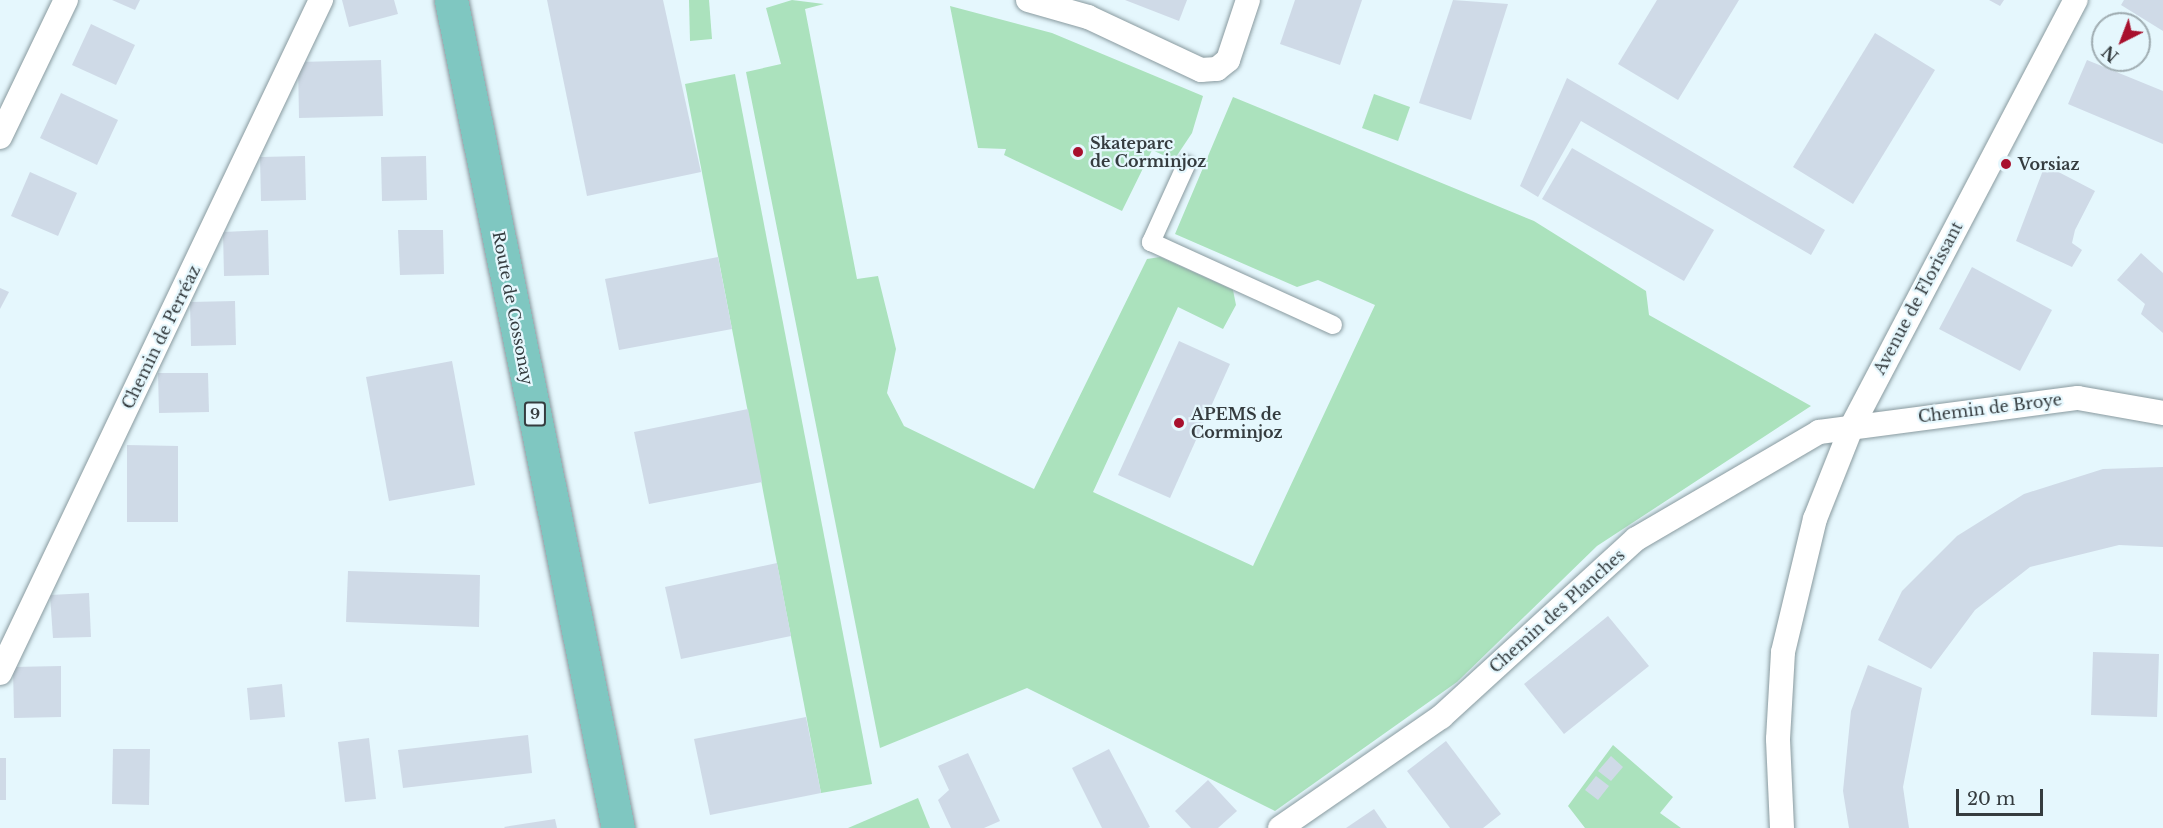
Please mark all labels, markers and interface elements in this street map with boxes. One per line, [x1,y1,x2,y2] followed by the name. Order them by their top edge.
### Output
[2091,12,2151,72] north arrow
[2098,41,2123,66] text: N
[1090,133,1206,171] place label: Skateparc de Corminjoz
[1071,145,1085,159] marker: Skateparc de Corminjoz
[2018,154,2080,174] place label: Vorsiaz
[1999,157,2013,171] marker: Vorsiaz
[1870,218,1966,378] street label: Avenue de Florissant
[489,230,537,386] street label: Route de Cossonay
[118,262,204,412] street label: Chemin de Perréaz
[1917,390,2063,426] street label: Chemin de Broye
[523,402,547,426] road number: 9
[1191,404,1283,442] place label: APEMS de Corminjoz
[1172,416,1186,430] marker: APEMS de Corminjoz
[1485,545,1629,677] street label: Chemin des Planches
[1959,777,2046,815] scale bar
[1967,788,2015,810] text: 20 m

